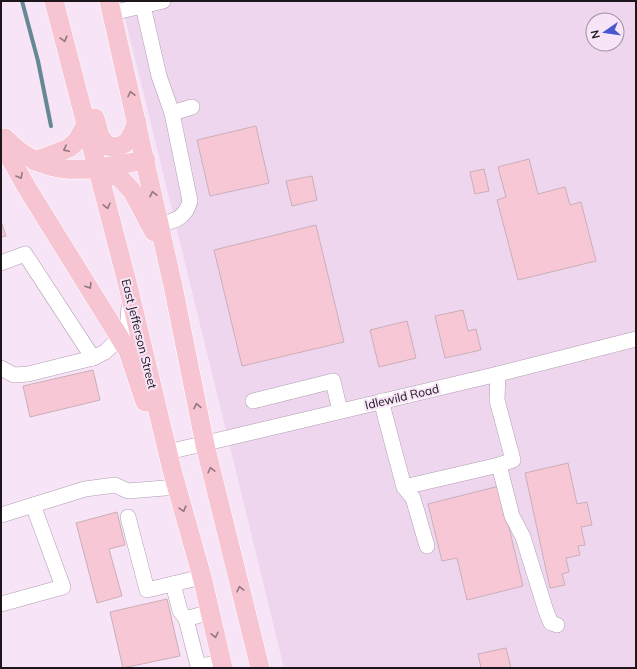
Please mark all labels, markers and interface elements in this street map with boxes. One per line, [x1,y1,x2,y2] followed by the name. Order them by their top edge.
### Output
[585,12,625,52] north arrow
[588,29,603,40] text: N
[59,35,67,42] one-way arrow
[127,91,135,98] one-way arrow
[63,144,70,152] one-way arrow
[15,172,23,179] one-way arrow
[149,190,157,197] one-way arrow
[103,203,111,209] one-way arrow
[119,277,160,390] street label: East Jefferson Street
[84,282,91,289] one-way arrow
[363,381,440,412] street label: Idlewild Road
[193,403,202,409] one-way arrow
[207,467,216,474] one-way arrow
[178,505,187,512] one-way arrow
[237,586,245,593] one-way arrow
[210,631,219,638] one-way arrow

